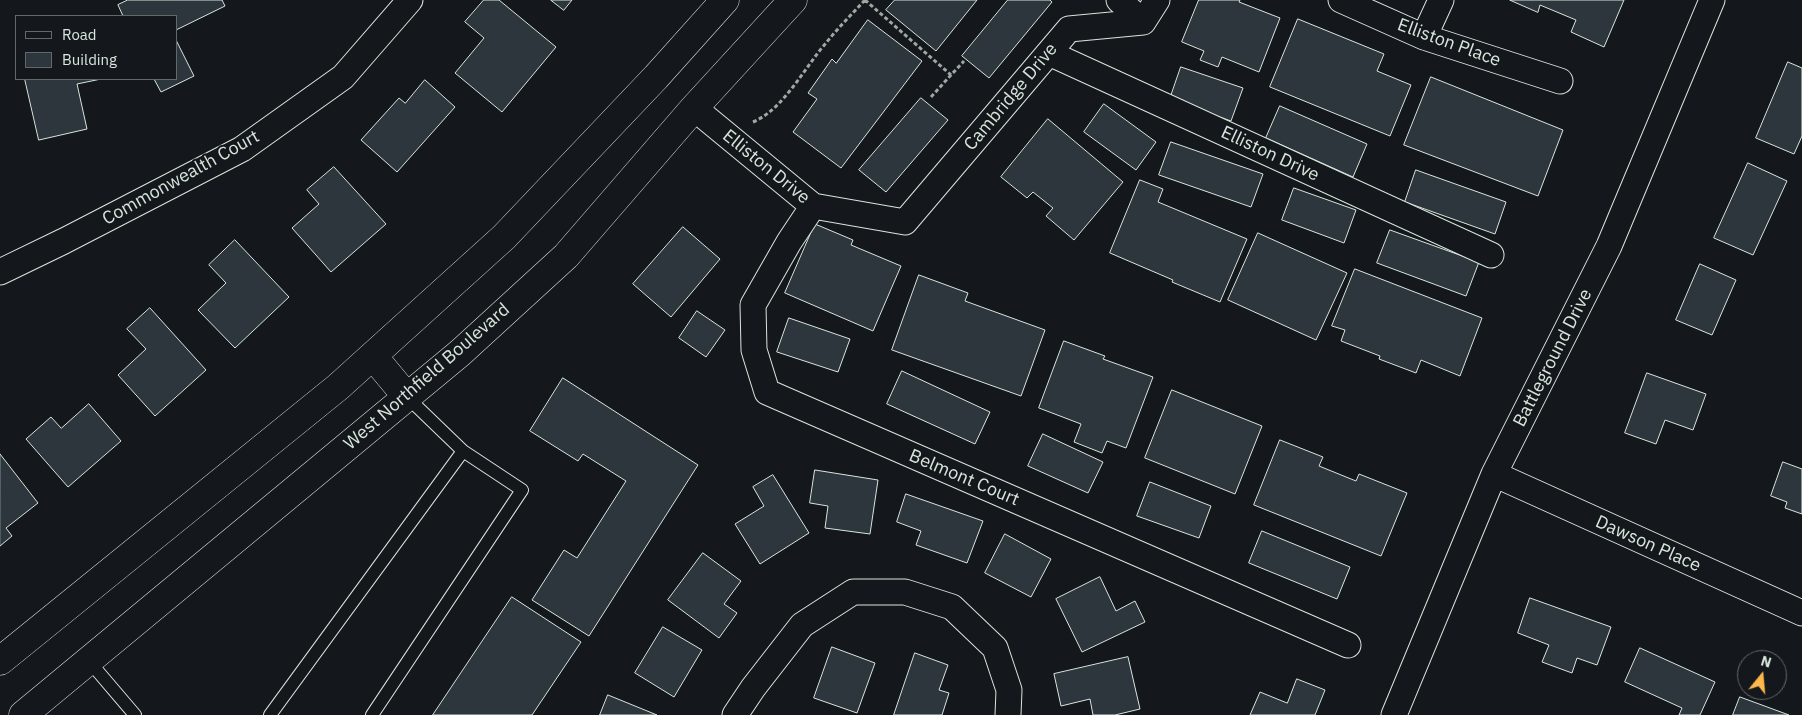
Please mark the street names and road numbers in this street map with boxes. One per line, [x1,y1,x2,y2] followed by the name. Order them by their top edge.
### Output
[1394,14,1504,72] street label: Elliston Place
[960,39,1062,155] street label: Cambridge Drive
[1217,122,1323,186] street label: Elliston Drive
[718,125,814,209] street label: Elliston Drive
[99,126,263,230] street label: Commonwealth Court
[1509,286,1597,430] street label: Battleground Drive
[340,299,514,455] street label: West Northfield Boulevard
[906,445,1022,511] street label: Belmont Court
[1592,511,1704,577] street label: Dawson Place

